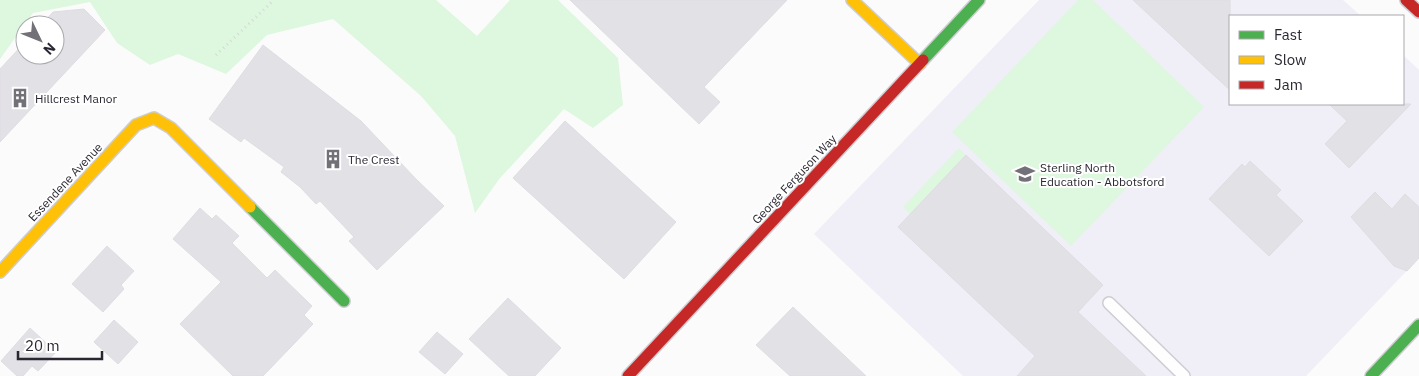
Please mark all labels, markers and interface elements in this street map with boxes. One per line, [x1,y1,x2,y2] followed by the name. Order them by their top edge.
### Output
[15,15,65,65] north arrow
[1229,15,1404,105] legend
[1274,25,1302,44] text: Fast
[39,39,60,59] text: N
[1274,50,1307,69] text: Slow
[1274,75,1303,94] text: Jam
[9,87,31,109] building icon: Hillcrest Manor
[35,91,117,106] place label: Hillcrest Manor
[749,131,839,227] street label: George Ferguson Way
[25,139,106,224] street label: Essendene Avenue
[322,148,344,170] building icon: The Crest
[348,152,399,167] place label: The Crest
[1040,160,1164,189] place label: Sterling North Education - Abbotsford
[1014,163,1036,185] school or university icon: Sterling North Education - Abbotsford
[18,328,101,360] scale bar
[25,336,60,355] text: 20 m

